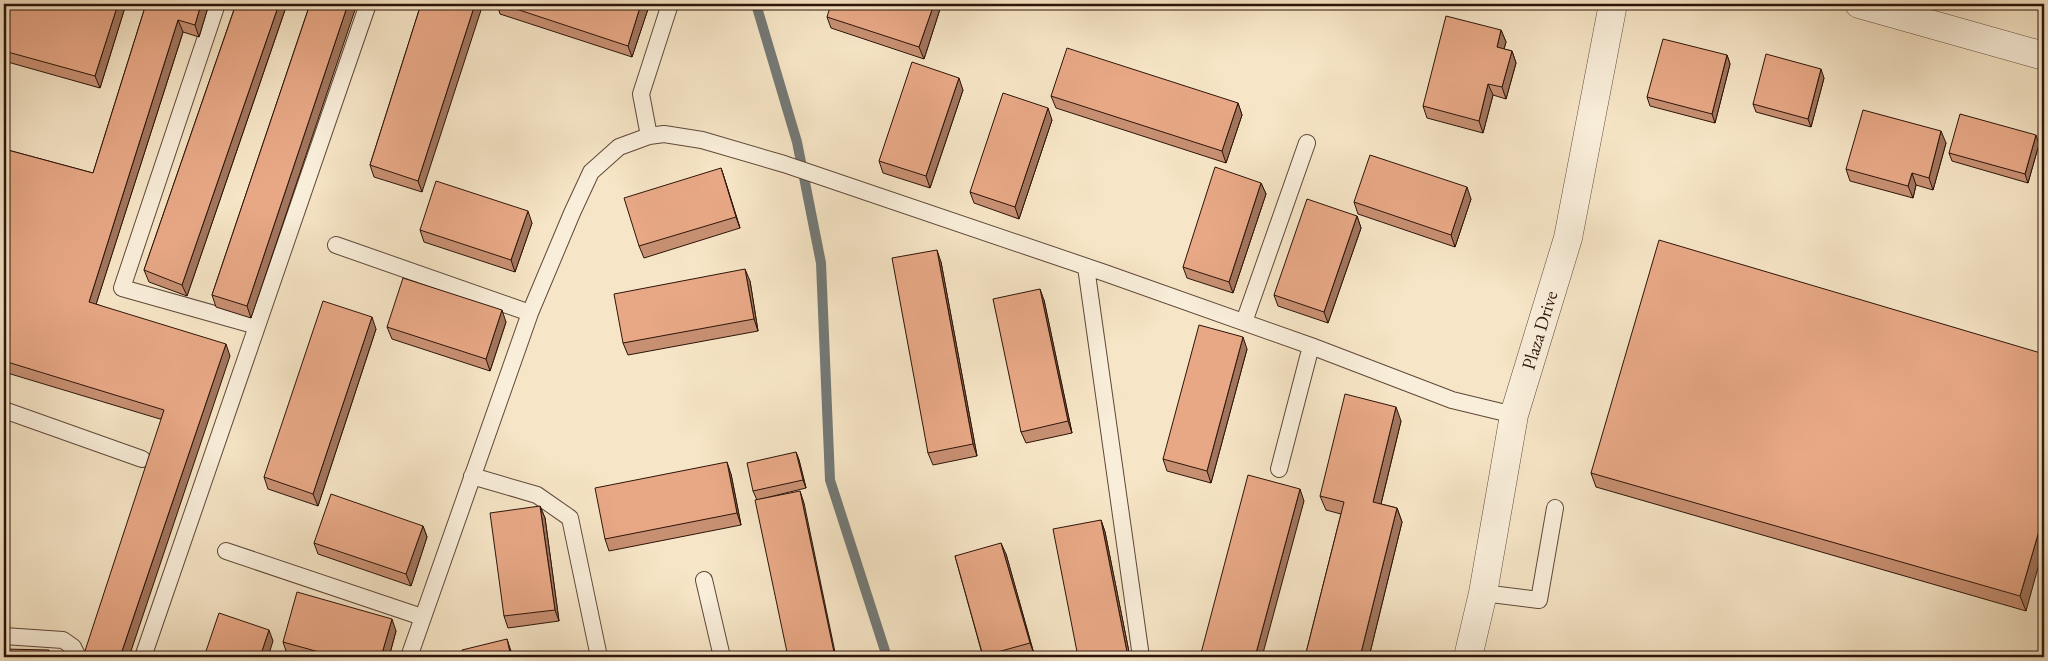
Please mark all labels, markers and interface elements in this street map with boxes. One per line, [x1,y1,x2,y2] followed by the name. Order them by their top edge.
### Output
[1516,288,1563,373] street label: Plaza Drive

